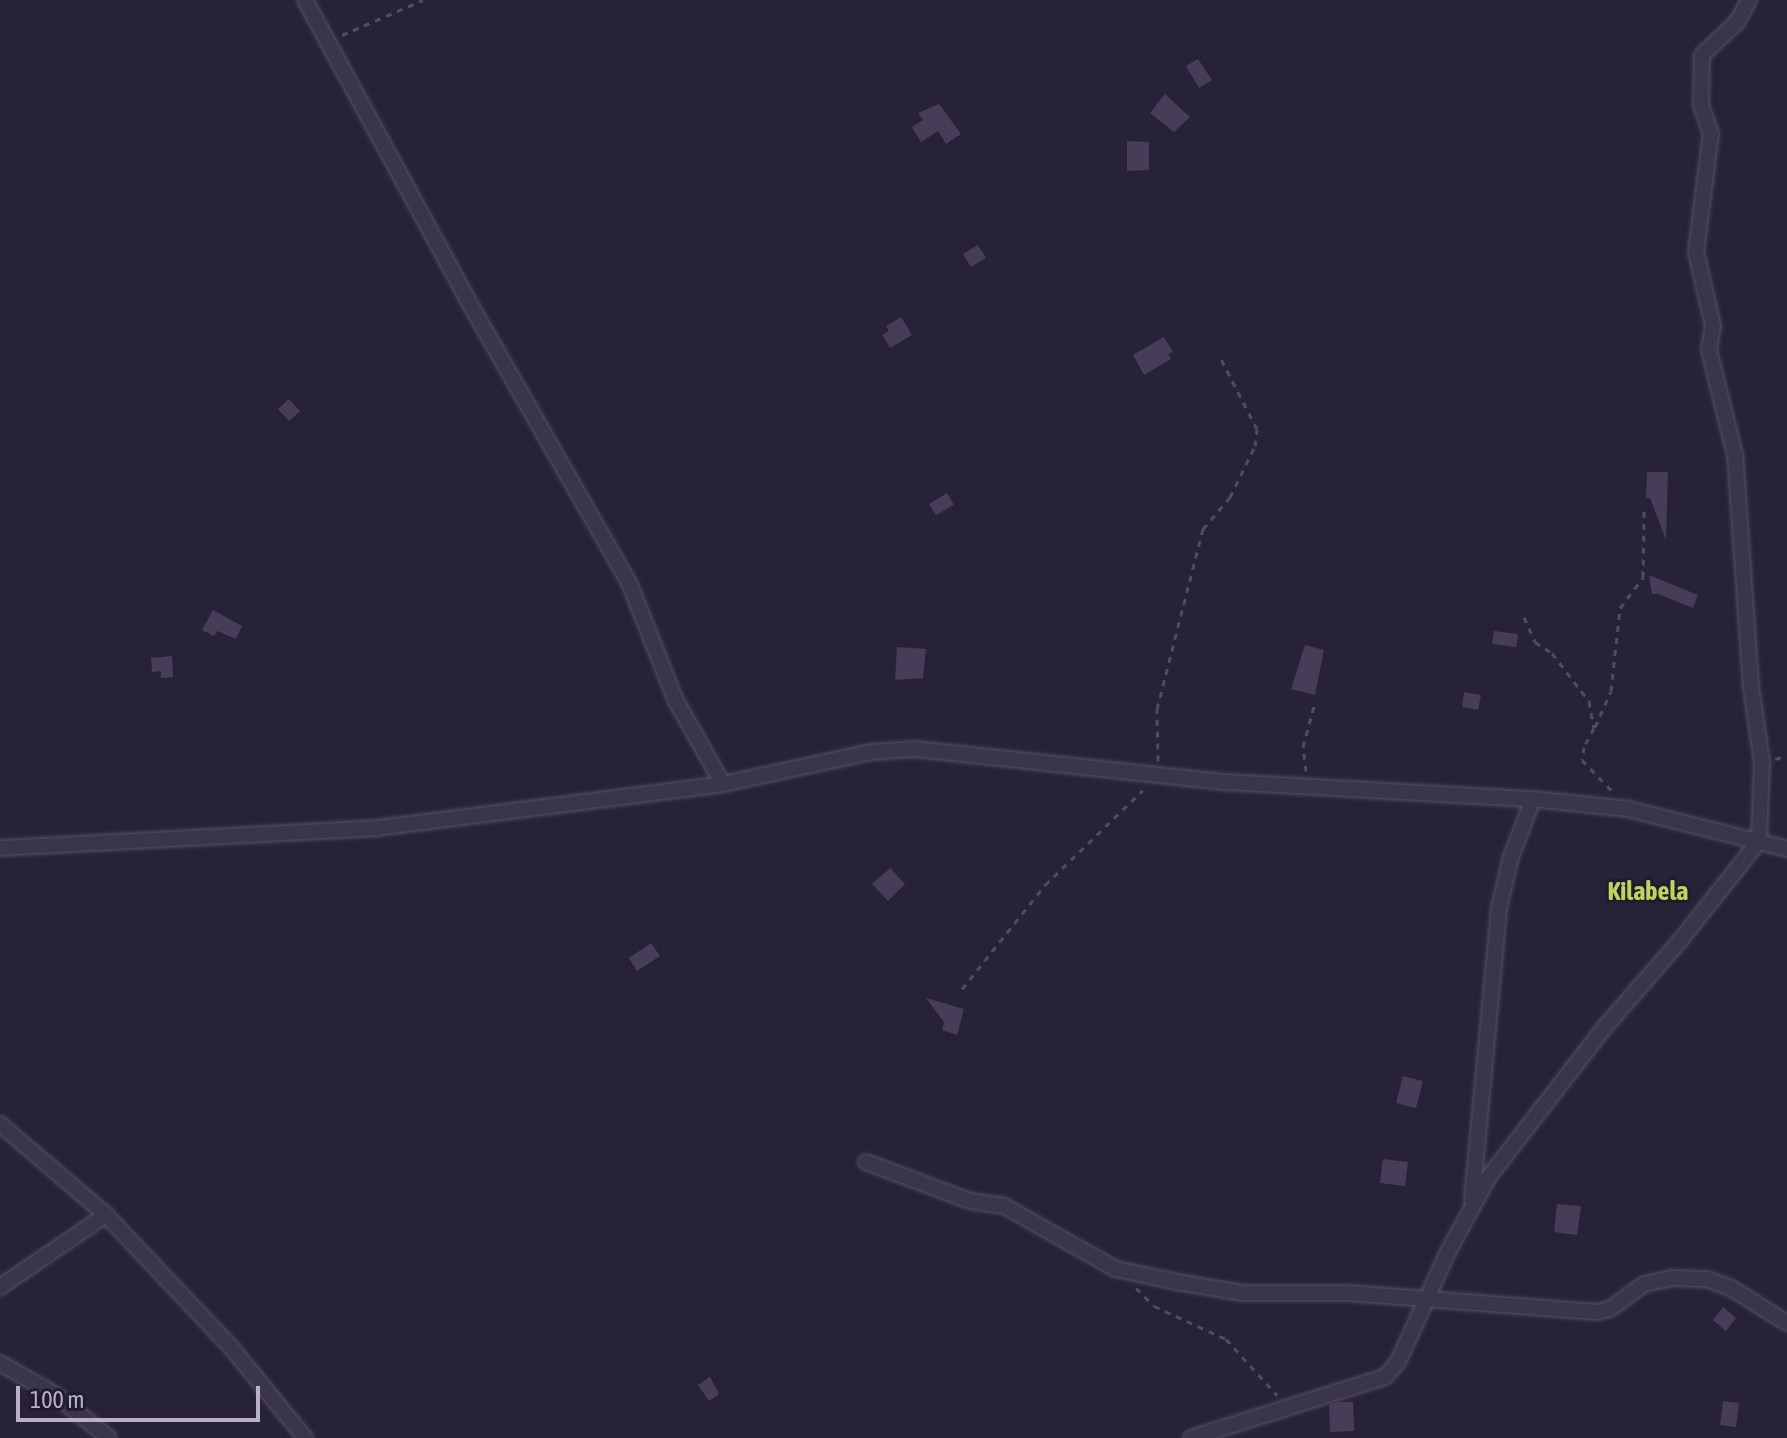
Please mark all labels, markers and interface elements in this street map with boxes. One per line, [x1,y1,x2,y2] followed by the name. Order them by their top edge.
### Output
[1608,876,1688,908] district label: Kilabela
[20,1370,264,1420] scale bar
[30,1386,84,1413] text: 100 m

